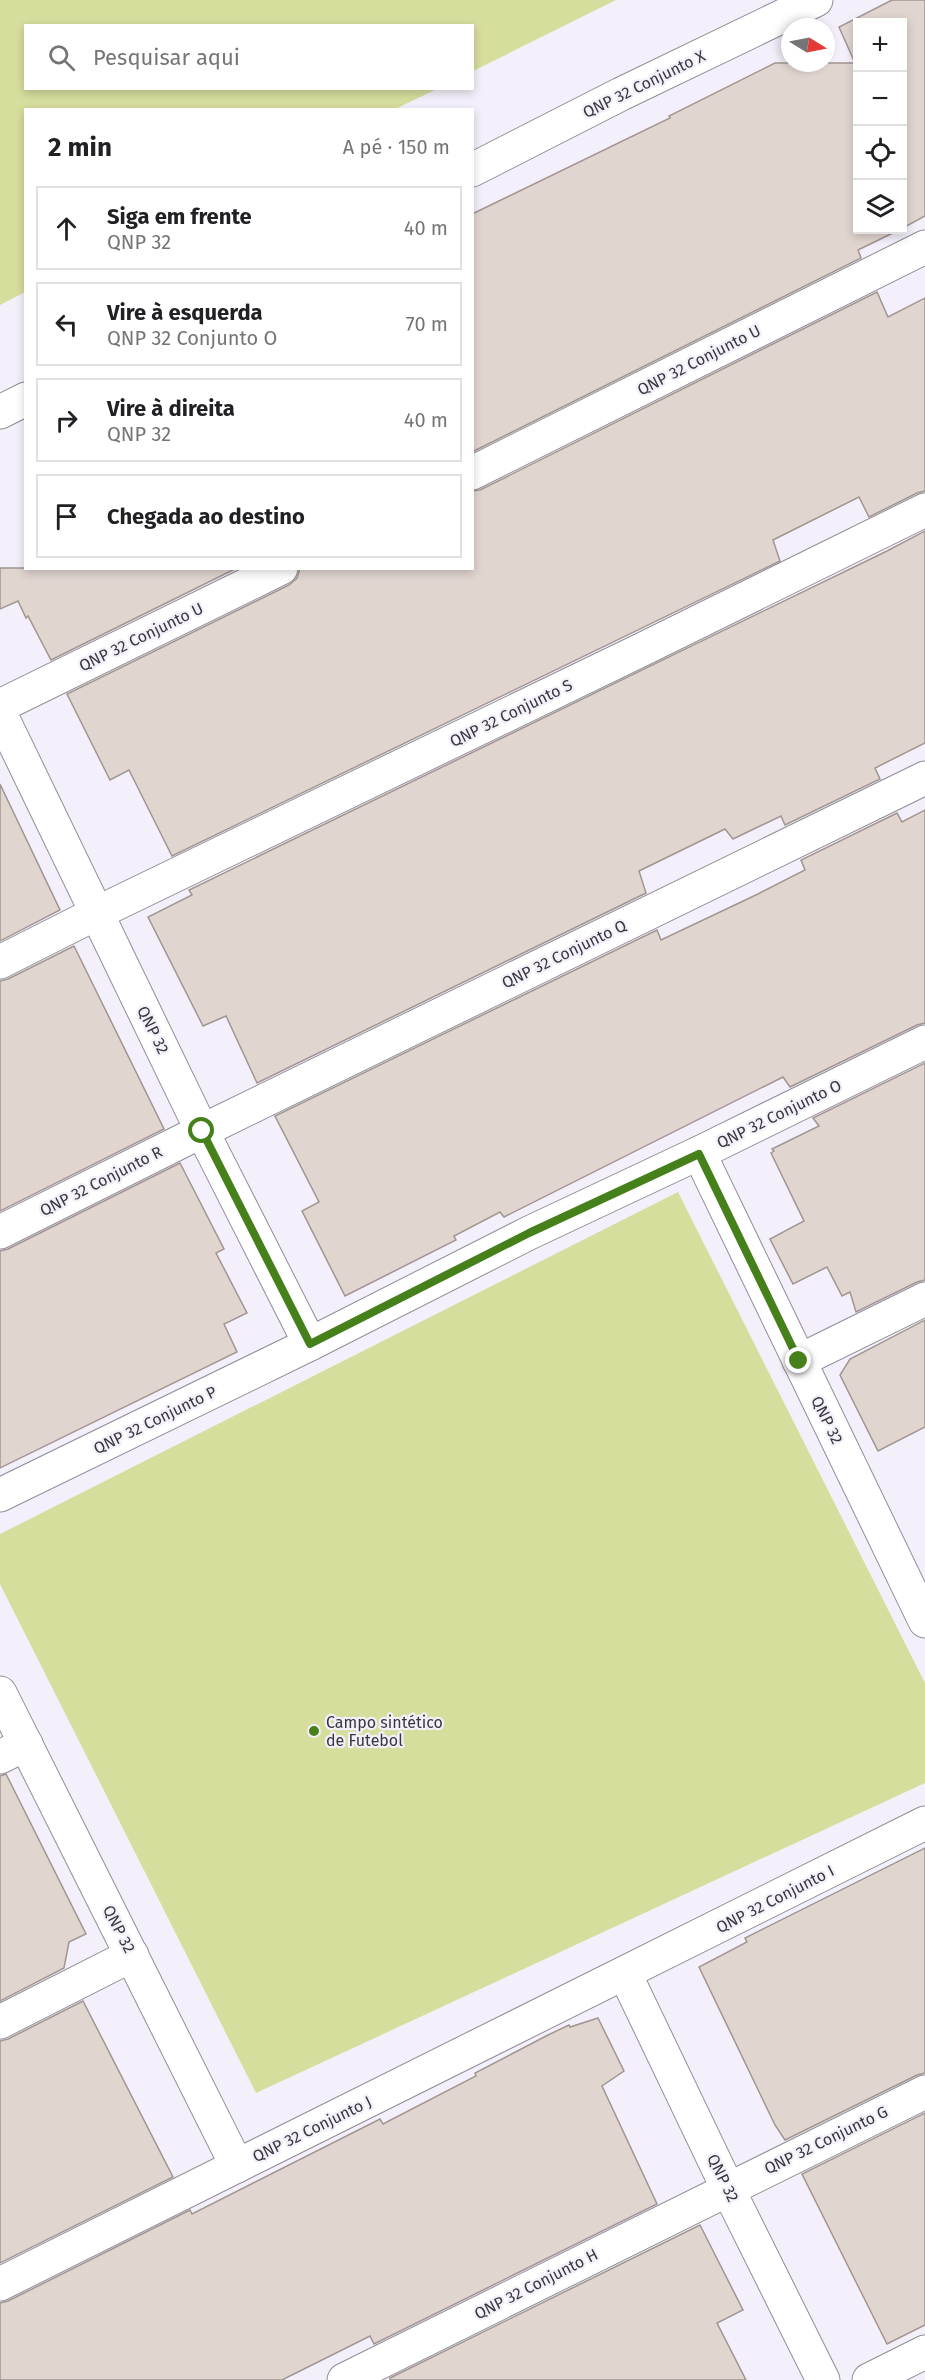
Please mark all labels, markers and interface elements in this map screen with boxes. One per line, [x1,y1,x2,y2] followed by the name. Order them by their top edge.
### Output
[781,18,835,72] north arrow
[853,18,907,234] map controls
[853,18,907,72] button: +
[24,24,474,90] search box
[45,41,78,74] icon: search
[93,44,240,71] text: Pesquisar aqui
[580,46,709,122] street label: QNP 32 Conjunto X
[853,72,907,126] button: −
[853,126,907,180] button: locate
[48,132,112,163] text: 2 min
[343,135,450,159] text: A pé · 150 m
[853,180,907,234] button: layers
[107,203,252,230] text: Siga em frente
[50,212,83,245] icon: ahead
[404,216,448,240] text: 40 m
[107,230,171,254] text: QNP 32
[107,299,263,326] text: Vire à esquerda
[50,308,83,341] icon: left
[406,312,448,336] text: 70 m
[634,321,764,399] street label: QNP 32 Conjunto U
[107,326,277,350] text: QNP 32 Conjunto O
[107,395,235,422] text: Vire à direita
[50,404,83,437] icon: right
[404,408,448,432] text: 40 m
[107,422,171,446] text: QNP 32
[50,500,83,533] icon: arrive
[107,503,305,530] text: Chegada ao destino
[76,599,206,675] street label: QNP 32 Conjunto U
[447,675,576,751] street label: QNP 32 Conjunto S
[499,916,629,992] street label: QNP 32 Conjunto Q
[133,1003,173,1057] street label: QNP 32
[714,1076,844,1152] street label: QNP 32 Conjunto O
[188,1117,214,1143] route start
[37,1142,166,1220] street label: QNP 32 Conjunto R
[785,1347,811,1373] route end
[90,1382,220,1458] street label: QNP 32 Conjunto P
[807,1393,847,1447] street label: QNP 32
[326,1713,443,1750] place label: Campo sintético de Futebol
[307,1724,321,1738] marker: Campo sintético de Futebol
[713,1861,837,1937] street label: QNP 32 Conjunto I
[99,1902,139,1956] street label: QNP 32
[249,2092,375,2166] street label: QNP 32 Conjunto J
[761,2102,891,2178] street label: QNP 32 Conjunto G
[703,2151,743,2205] street label: QNP 32
[471,2245,601,2323] street label: QNP 32 Conjunto H

